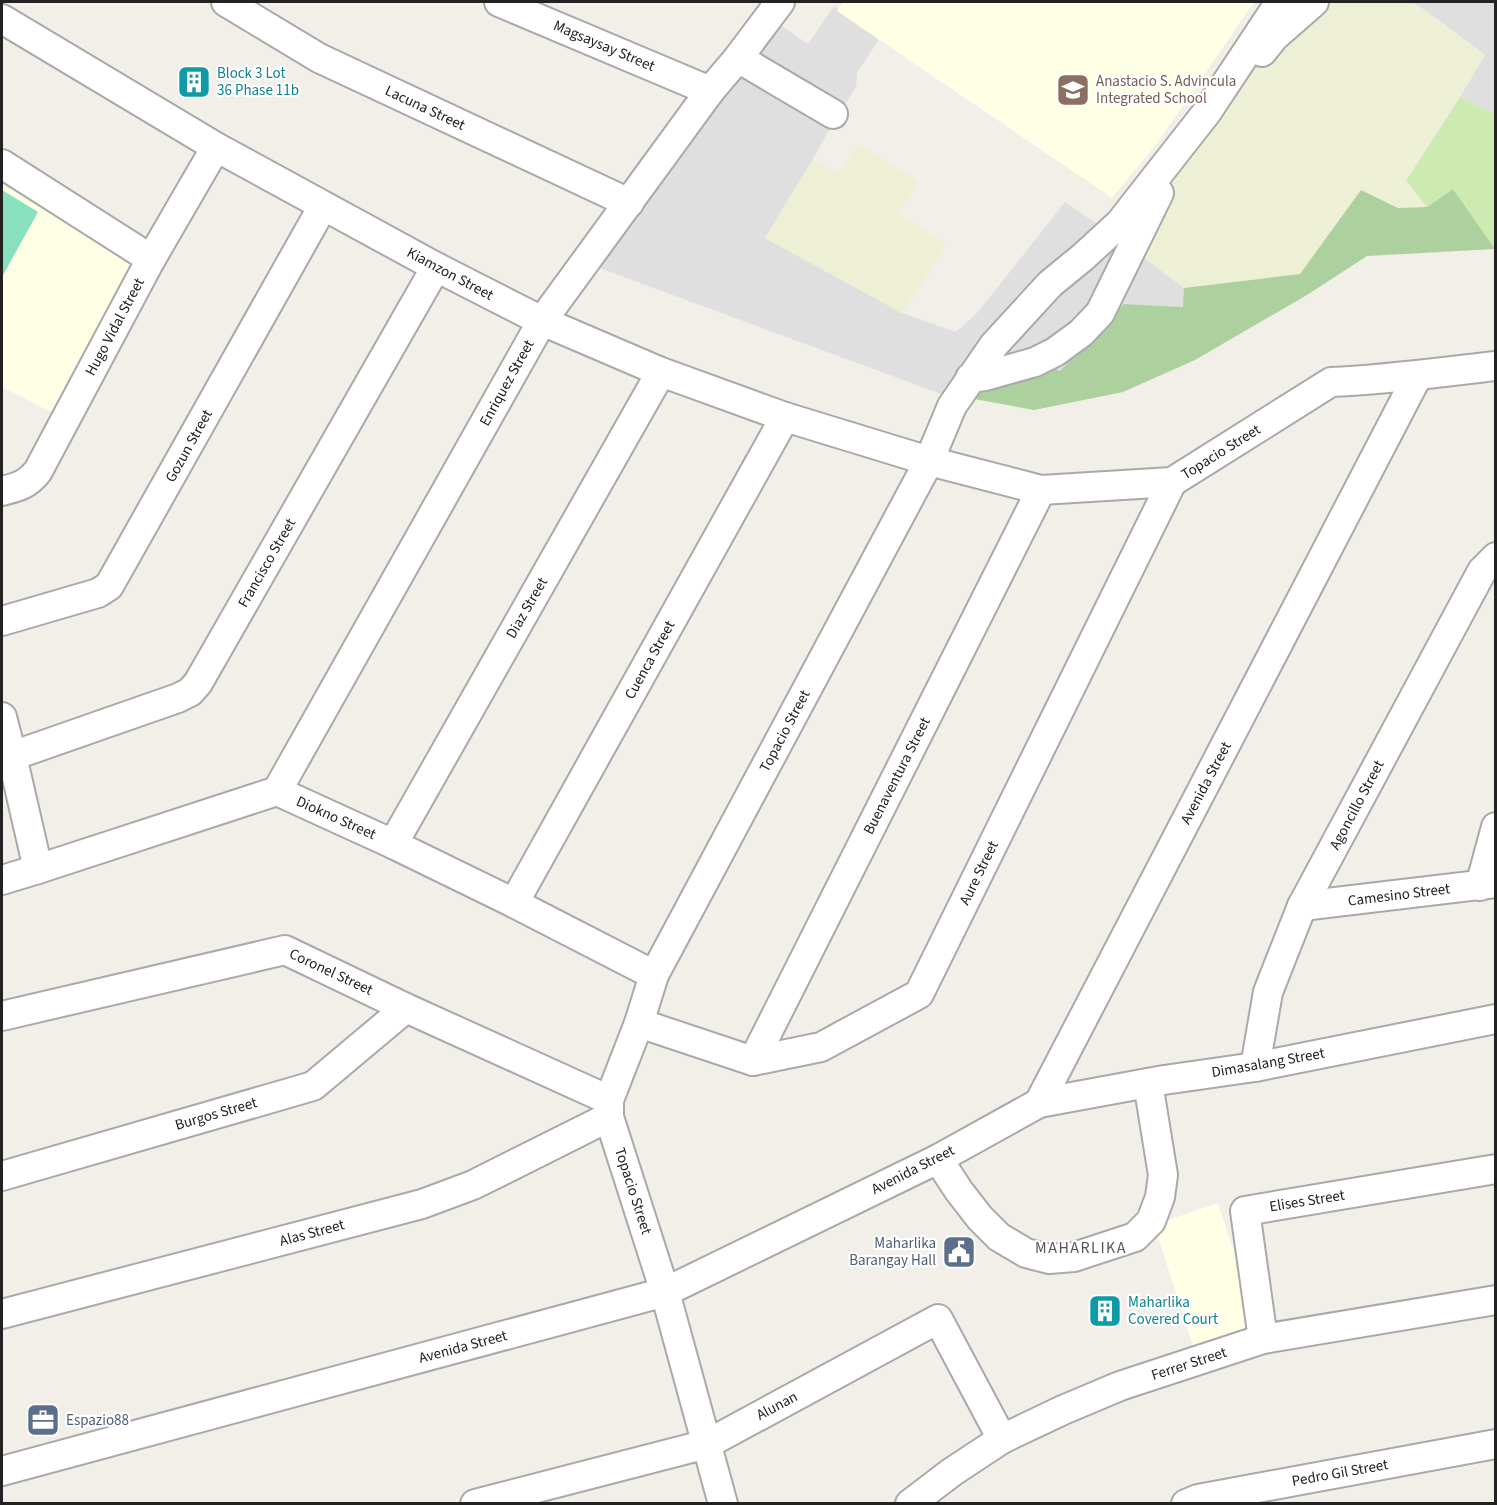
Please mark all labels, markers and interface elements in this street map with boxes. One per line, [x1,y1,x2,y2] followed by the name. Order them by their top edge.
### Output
[550,15,658,77] street label: Magsaysay Street
[217,63,299,101] place label: Block 3 Lot 36 Phase 11b
[176,64,212,100] building icon: Block 3 Lot 36 Phase 11b
[1096,71,1236,109] place label: Anastacio S. Advincula Integrated School
[1055,72,1091,108] school or university icon: Anastacio S. Advincula Integrated School
[381,80,469,136] street label: Lacuna Street
[403,242,497,306] street label: Kiamzon Street
[80,274,150,380] street label: Hugo Vidal Street
[475,336,539,430] street label: Enriquez Street
[160,406,218,486] street label: Gozun Street
[1177,419,1265,485] street label: Topacio Street
[233,515,301,611] street label: Francisco Street
[501,574,553,642] street label: Diaz Street
[620,617,680,703] street label: Cuenca Street
[755,686,815,776] street label: Topacio Street
[858,714,936,838] street label: Buenaventura Street
[1175,738,1237,828] street label: Avenida Street
[1325,756,1389,854] street label: Agoncillo Street
[293,791,379,845] street label: Diokno Street
[954,837,1004,909] street label: Aure Street
[1347,878,1451,912] street label: Camesino Street
[286,943,376,1001] street label: Coronel Street
[1210,1043,1326,1083] street label: Dimasalang Street
[173,1092,259,1136] street label: Burgos Street
[868,1140,958,1200] street label: Avenida Street
[609,1145,657,1237] street label: Topacio Street
[1268,1185,1346,1217] street label: Elises Street
[277,1214,347,1252] street label: Alas Street
[849,1233,936,1271] place label: Maharlika Barangay Hall
[941,1234,977,1270] public building icon: Maharlika Barangay Hall
[1035,1237,1127,1259] district label: MAHARLIKA
[1128,1292,1218,1330] place label: Maharlika Covered Court
[1087,1293,1123,1329] building icon: Maharlika Covered Court
[416,1325,510,1369] street label: Avenida Street
[1149,1342,1229,1386] street label: Ferrer Street
[753,1386,801,1426] street label: Alunan
[25,1402,61,1438] office icon: Espazio88
[66,1410,129,1431] place label: Espazio88
[1290,1454,1390,1492] street label: Pedro Gil Street

